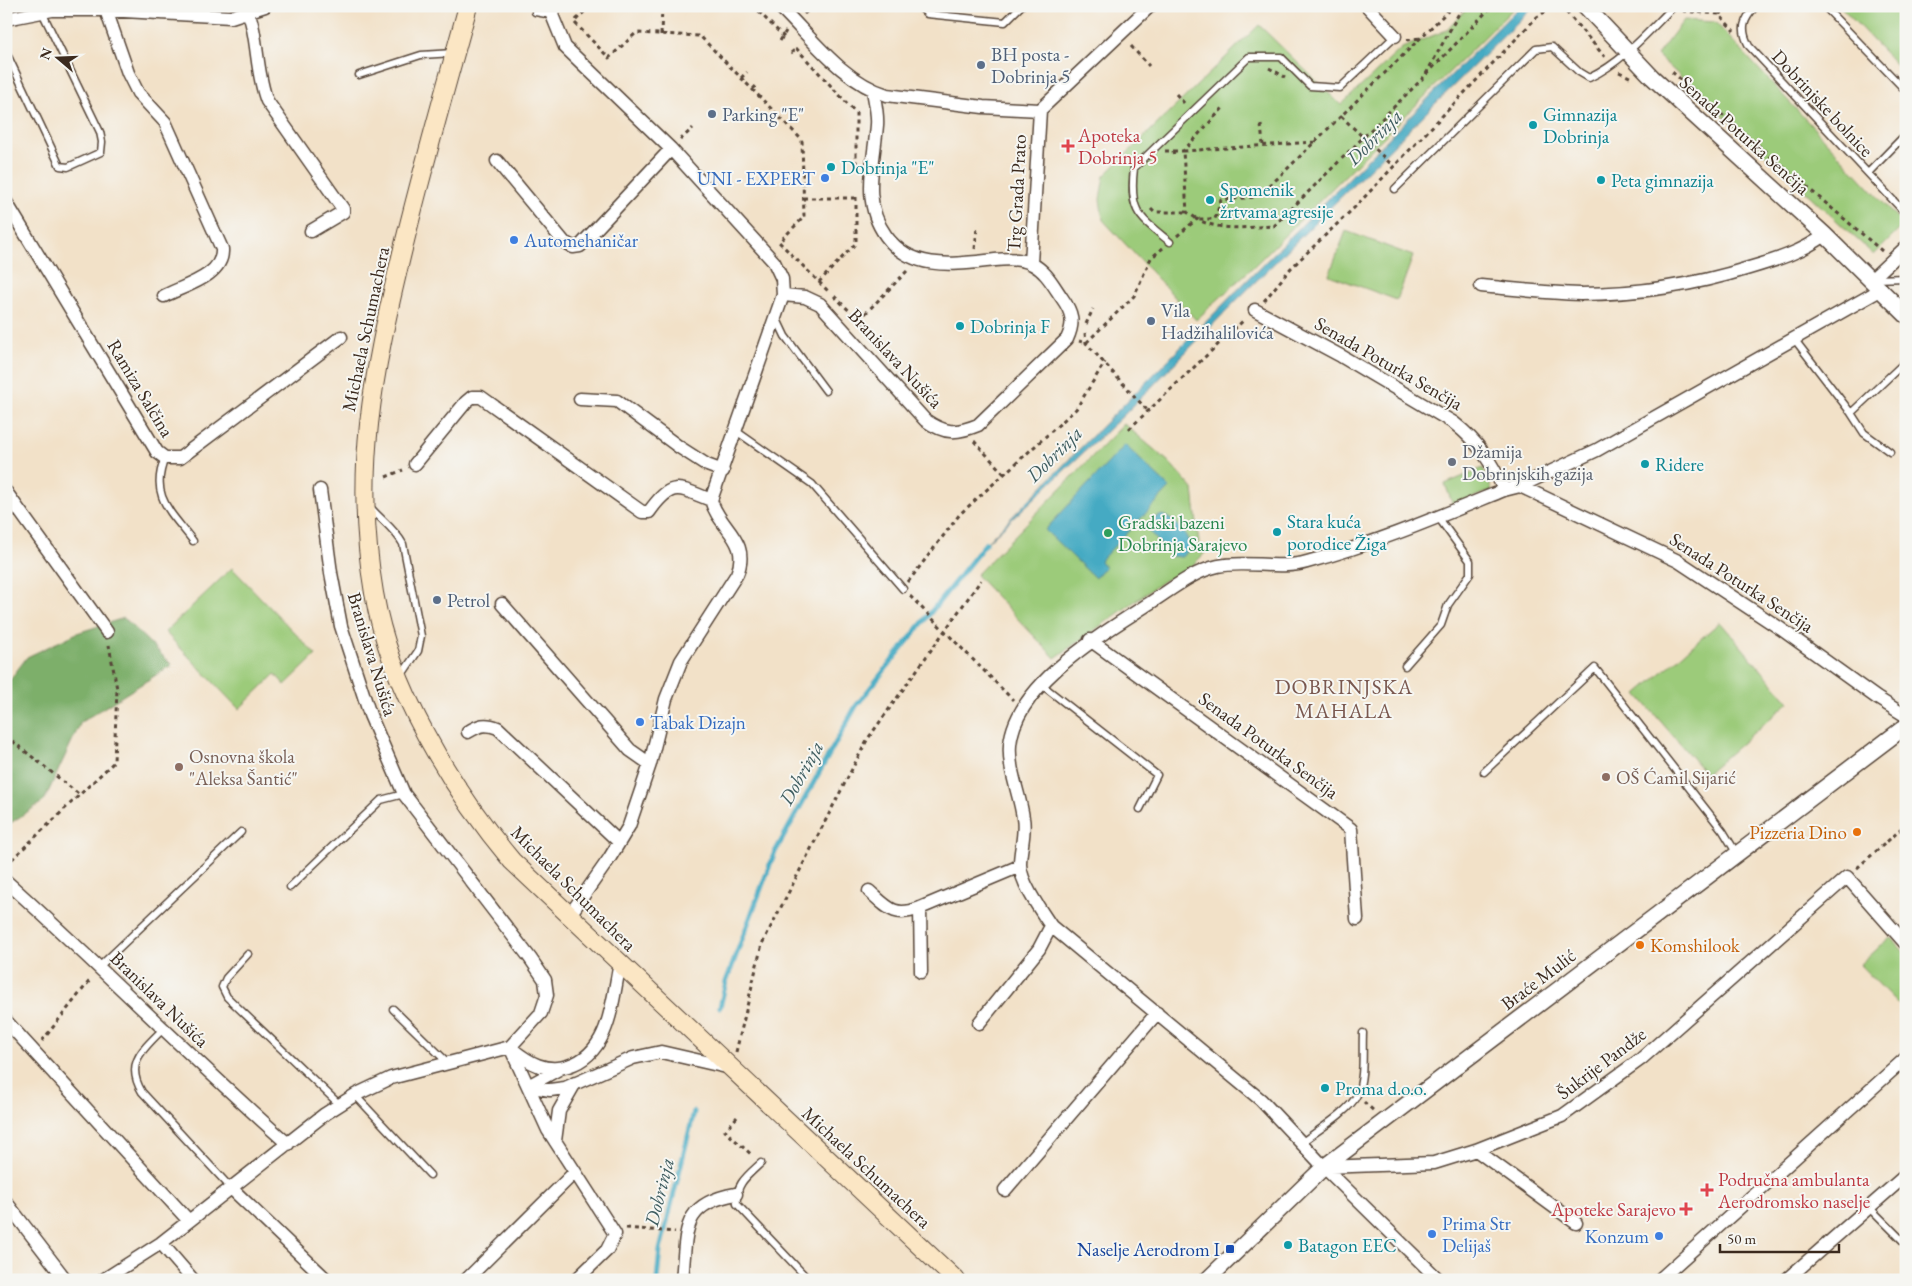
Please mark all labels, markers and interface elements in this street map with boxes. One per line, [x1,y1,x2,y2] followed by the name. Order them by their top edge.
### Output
[32,32,82,82] north arrow
[991,42,1070,89] place label: BH posta - Dobrinja 5
[1766,44,1879,162] street label: Dobrinjske bolnice
[35,45,56,62] text: N
[975,59,987,71] marker: BH posta - Dobrinja 5
[1674,70,1815,201] street label: Senada Poturka Senčija
[722,102,804,127] place label: Parking "E"
[1543,102,1618,149] place label: Gimnazija Dobrinja
[1340,103,1408,171] water label: Dobrinja
[706,108,718,120] marker: Parking "E"
[1527,119,1539,131] marker: Gimnazija Dobrinja
[1077,123,1157,170] place label: Apoteka Dobrinja 5
[1001,134,1032,253] street label: Trg Grada Prato
[1062,140,1074,152] marker: Apoteka Dobrinja 5
[841,155,934,180] place label: Dobrinja "E"
[825,161,837,173] marker: Dobrinja "E"
[697,166,815,191] place label: UNI - EXPERT
[1611,168,1714,193] place label: Peta gimnazija
[819,172,831,184] marker: UNI - EXPERT
[1595,174,1607,186] marker: Peta gimnazija
[1220,177,1333,224] place label: Spomenik žrtvama agresije
[1204,194,1216,206] marker: Spomenik žrtvama agresije
[523,228,639,253] place label: Automehaničar
[508,234,520,246] marker: Automehaničar
[336,244,395,414] street label: Michaela Schumachera
[1161,298,1274,345] place label: Vila Hadžihalilovića
[843,303,949,414] street label: Branislava Nušića
[1310,311,1468,416] street label: Senada Poturka Senčija
[970,314,1050,339] place label: Dobrinja F
[1145,315,1157,327] marker: Vila Hadžihalilovića
[954,320,966,332] marker: Dobrinja F
[102,335,180,442] street label: Ramiza Salčina
[1020,420,1088,488] water label: Dobrinja
[1462,439,1594,486] place label: Džamija Dobrinjskih gazija
[1655,452,1704,477] place label: Ridere
[1446,456,1458,468] marker: Džamija Dobrinjskih gazija
[1639,458,1651,470] marker: Ridere
[1287,509,1387,556] place label: Stara kuća porodice Žiga
[1118,510,1247,557] place label: Gradski bazeni Dobrinja Sarajevo
[1271,526,1283,538] marker: Stara kuća porodice Žiga
[1665,526,1819,639] street label: Senada Poturka Senčija
[1102,527,1114,539] marker: Gradski bazeni Dobrinja Sarajevo
[447,588,490,613] place label: Petrol
[342,589,403,719] street label: Branislava Nušića
[431,594,443,606] marker: Petrol
[1275,673,1413,724] district label: DOBRINJSKA MAHALA
[1194,686,1344,805] street label: Senada Poturka Senčija
[650,710,746,735] place label: Tabak Dizajn
[634,716,646,728] marker: Tabak Dizajn
[772,736,829,811] water label: Dobrinja
[189,744,298,791] place label: Osnovna škola "Aleksa Šantić"
[173,761,185,773] marker: Osnovna škola "Aleksa Šantić"
[1616,765,1736,790] place label: OŠ Ćamil Sijarić
[1600,771,1612,783] marker: OŠ Ćamil Sijarić
[505,820,642,957] street label: Michaela Schumachera
[1749,820,1847,845] place label: Pizzeria Dino
[1851,826,1863,838] marker: Pizzeria Dino
[1650,933,1741,958] place label: Komshilook
[1634,939,1646,951] marker: Komshilook
[1496,943,1581,1016] street label: Braće Mulić
[105,946,215,1053] street label: Branislava Nušića
[1552,1022,1651,1105] street label: Šukrije Pandže
[1335,1076,1427,1101] place label: Proma d.o.o.
[1319,1082,1331,1094] marker: Proma d.o.o.
[797,1101,937,1234] street label: Michaela Schumachera
[638,1155,680,1230] water label: Dobrinja
[1717,1167,1870,1214] place label: Područna ambulanta Aerodromsko naselje
[1700,1183,1714,1197] marker: Područna ambulanta Aerodromsko naselje
[1550,1197,1676,1222] place label: Apoteke Sarajevo
[1680,1203,1692,1215] marker: Apoteke Sarajevo
[1442,1211,1511,1258] place label: Prima Str Delijaš
[1720,1221,1838,1253] scale bar
[1585,1224,1649,1249] place label: Konzum
[1426,1228,1438,1240] marker: Prima Str Delijaš
[1727,1229,1756,1248] text: 50 m
[1653,1230,1665,1242] marker: Konzum
[1298,1233,1397,1258] place label: Batagon EEC
[1077,1237,1221,1262] place label: Naselje Aerodrom I
[1282,1239,1294,1251] marker: Batagon EEC
[1224,1243,1236,1255] marker: Naselje Aerodrom I

